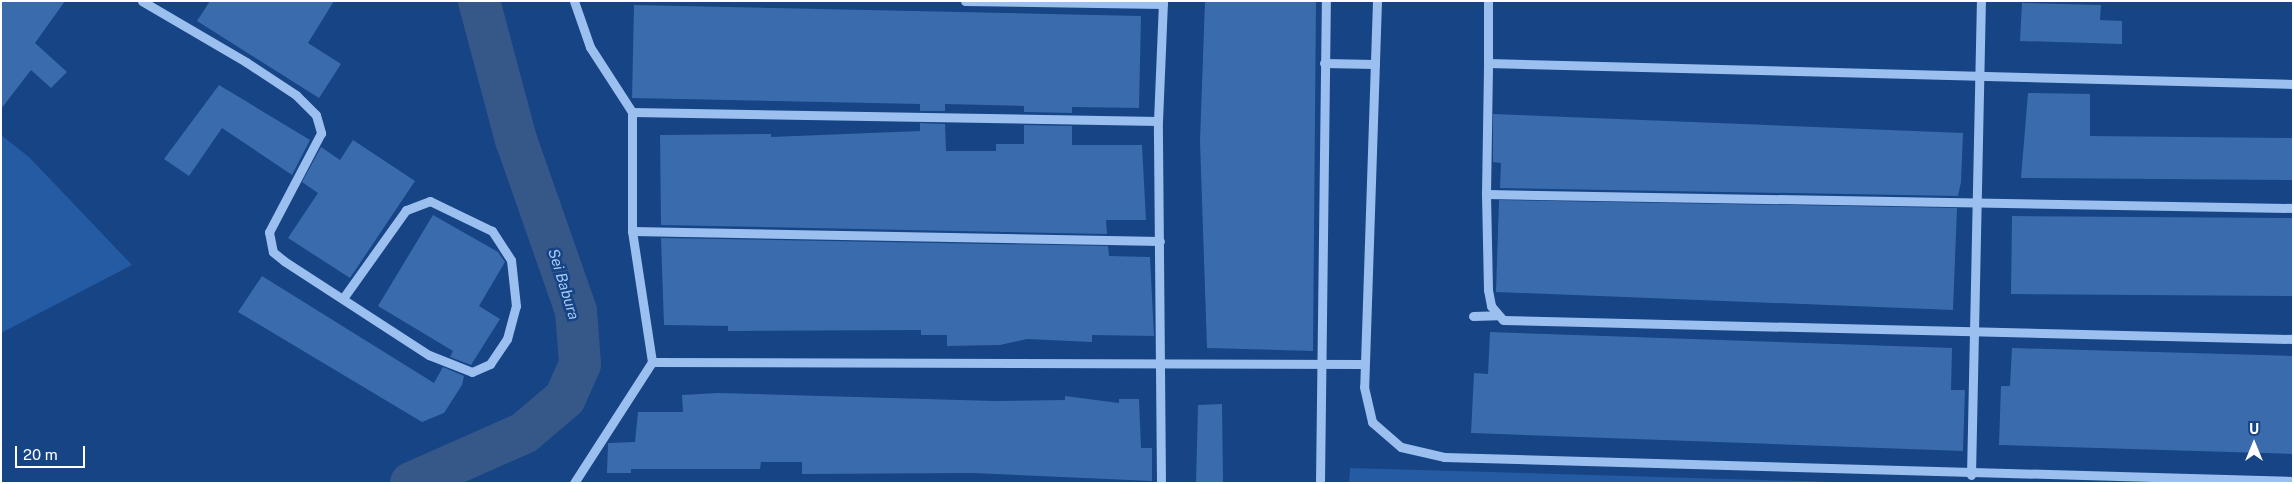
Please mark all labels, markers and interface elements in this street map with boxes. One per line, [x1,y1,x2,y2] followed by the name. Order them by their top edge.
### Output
[545,246,583,322] water label: Sei Babura
[2229,419,2279,469] north arrow
[2249,421,2259,437] text: U
[18,436,88,468] scale bar
[23,446,58,463] text: 20 m

